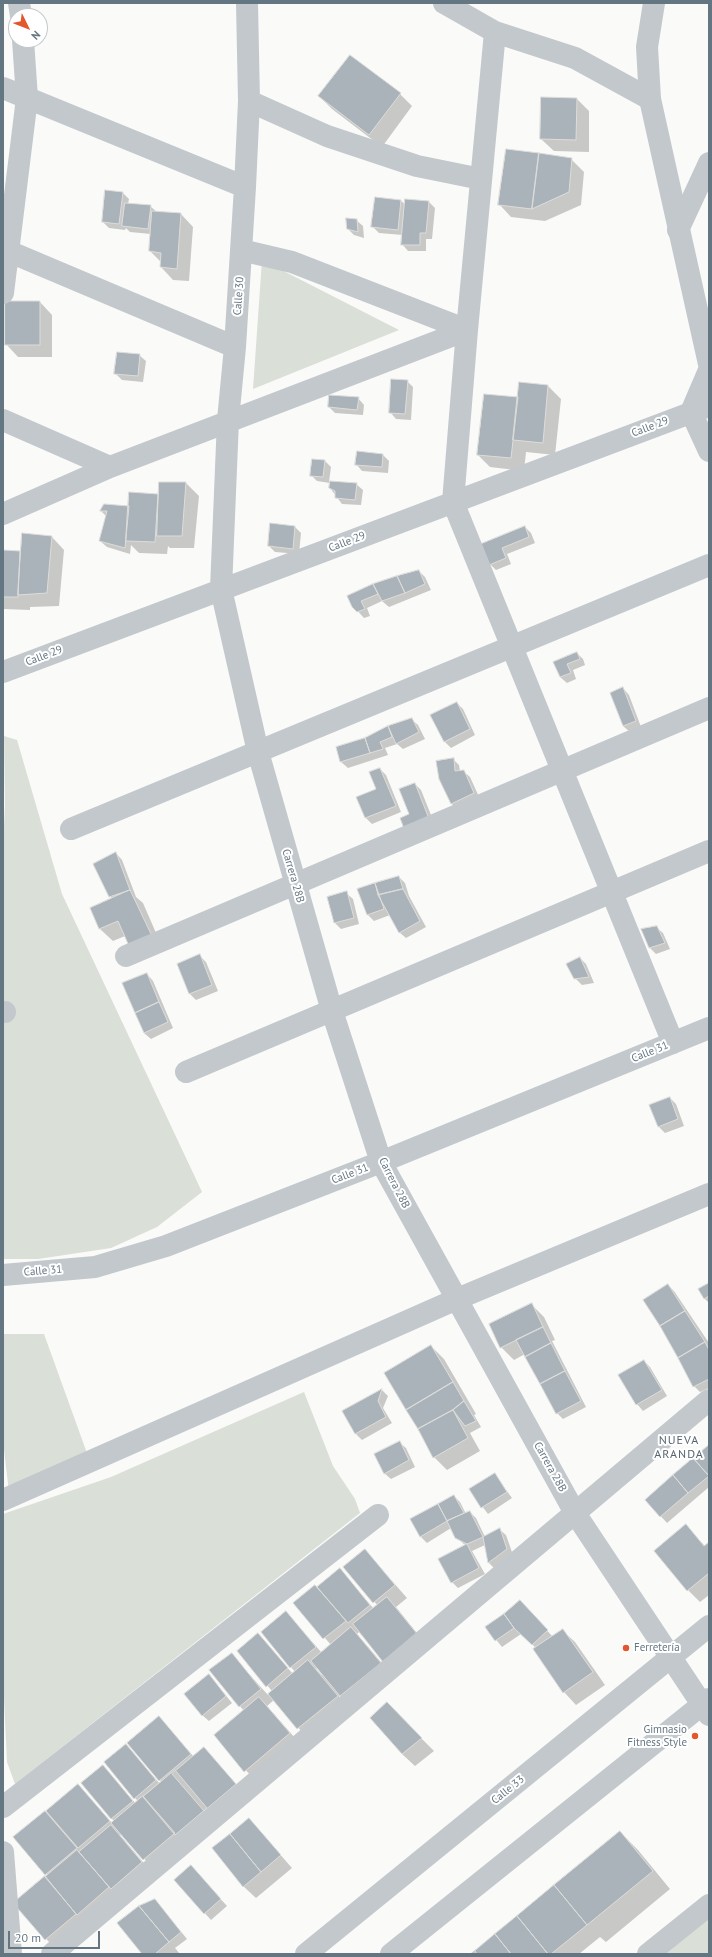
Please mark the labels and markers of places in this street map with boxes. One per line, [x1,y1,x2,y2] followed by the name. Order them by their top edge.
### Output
[634,1641,680,1655] place label: Ferretería
[621,1643,631,1653] marker: Ferretería
[627,1723,687,1749] place label: Gimnasio Fitness Style
[690,1731,700,1741] marker: Gimnasio Fitness Style

